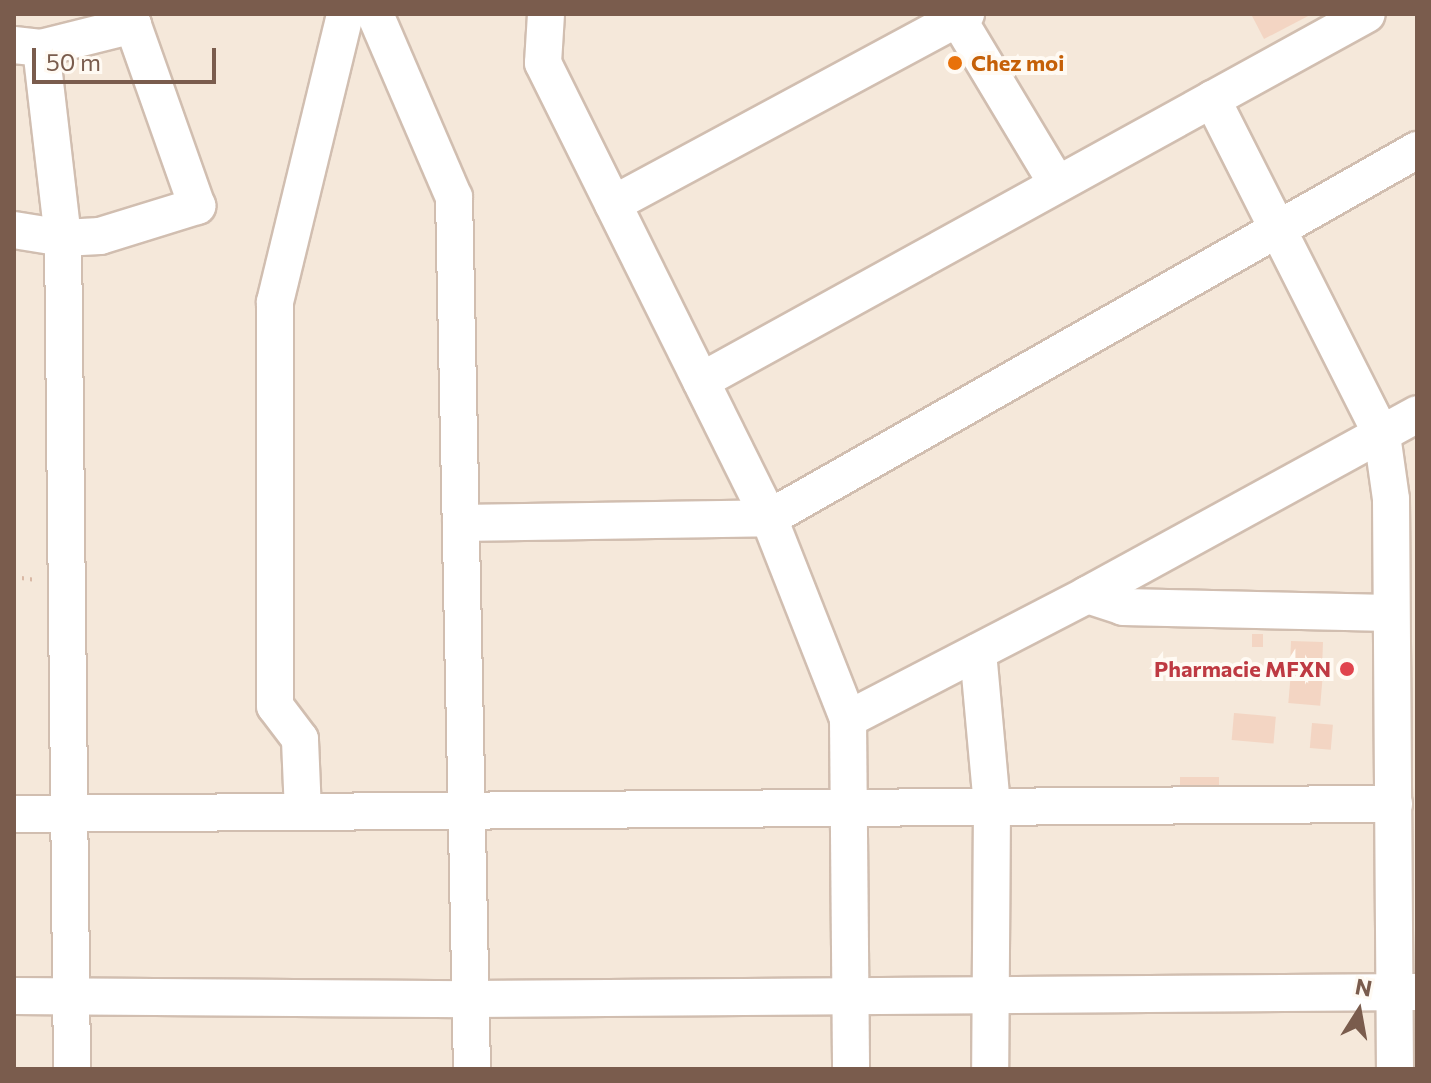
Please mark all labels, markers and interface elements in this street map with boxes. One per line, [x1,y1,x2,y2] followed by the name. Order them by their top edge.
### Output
[36,32,220,82] scale bar
[46,47,101,76] text: 50 m
[971,50,1064,76] place label: Chez moi
[946,54,964,72] marker: Chez moi
[1154,656,1331,682] place label: Pharmacie MFXN
[1338,660,1356,678] marker: Pharmacie MFXN
[1319,971,1399,1051] north arrow
[1353,972,1374,1002] text: N

